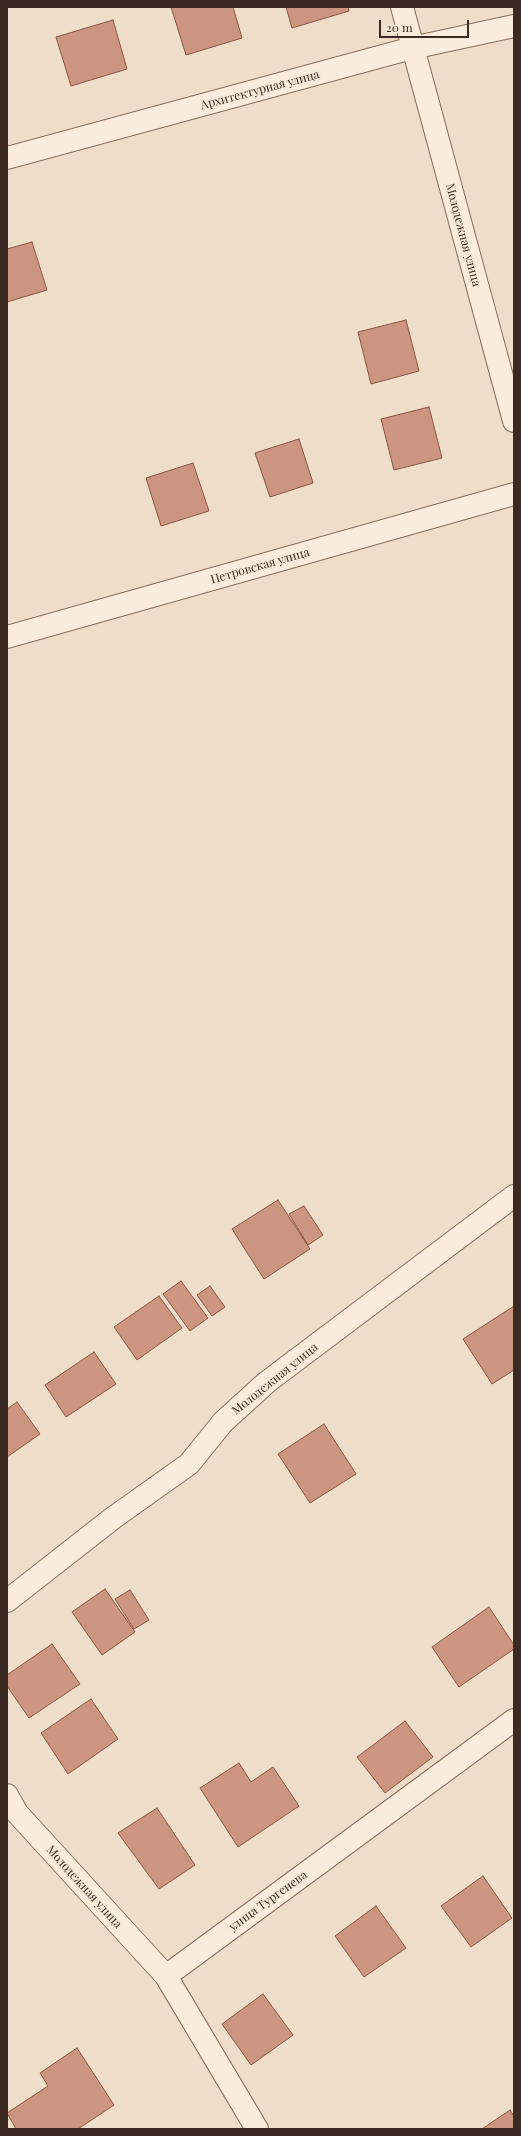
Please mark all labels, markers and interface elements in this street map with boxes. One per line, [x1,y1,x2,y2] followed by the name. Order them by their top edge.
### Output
[381,12,471,38] scale bar
[386,19,413,35] text: 20 m
[199,67,321,113] street label: Архитектурная улица
[442,182,484,288] street label: Молодежная улица
[209,545,311,587] street label: Петровская улица
[229,1340,321,1418] street label: Молодежная улица
[43,1843,125,1931] street label: Молодежная улица
[226,1868,310,1934] street label: улица Тургенева

